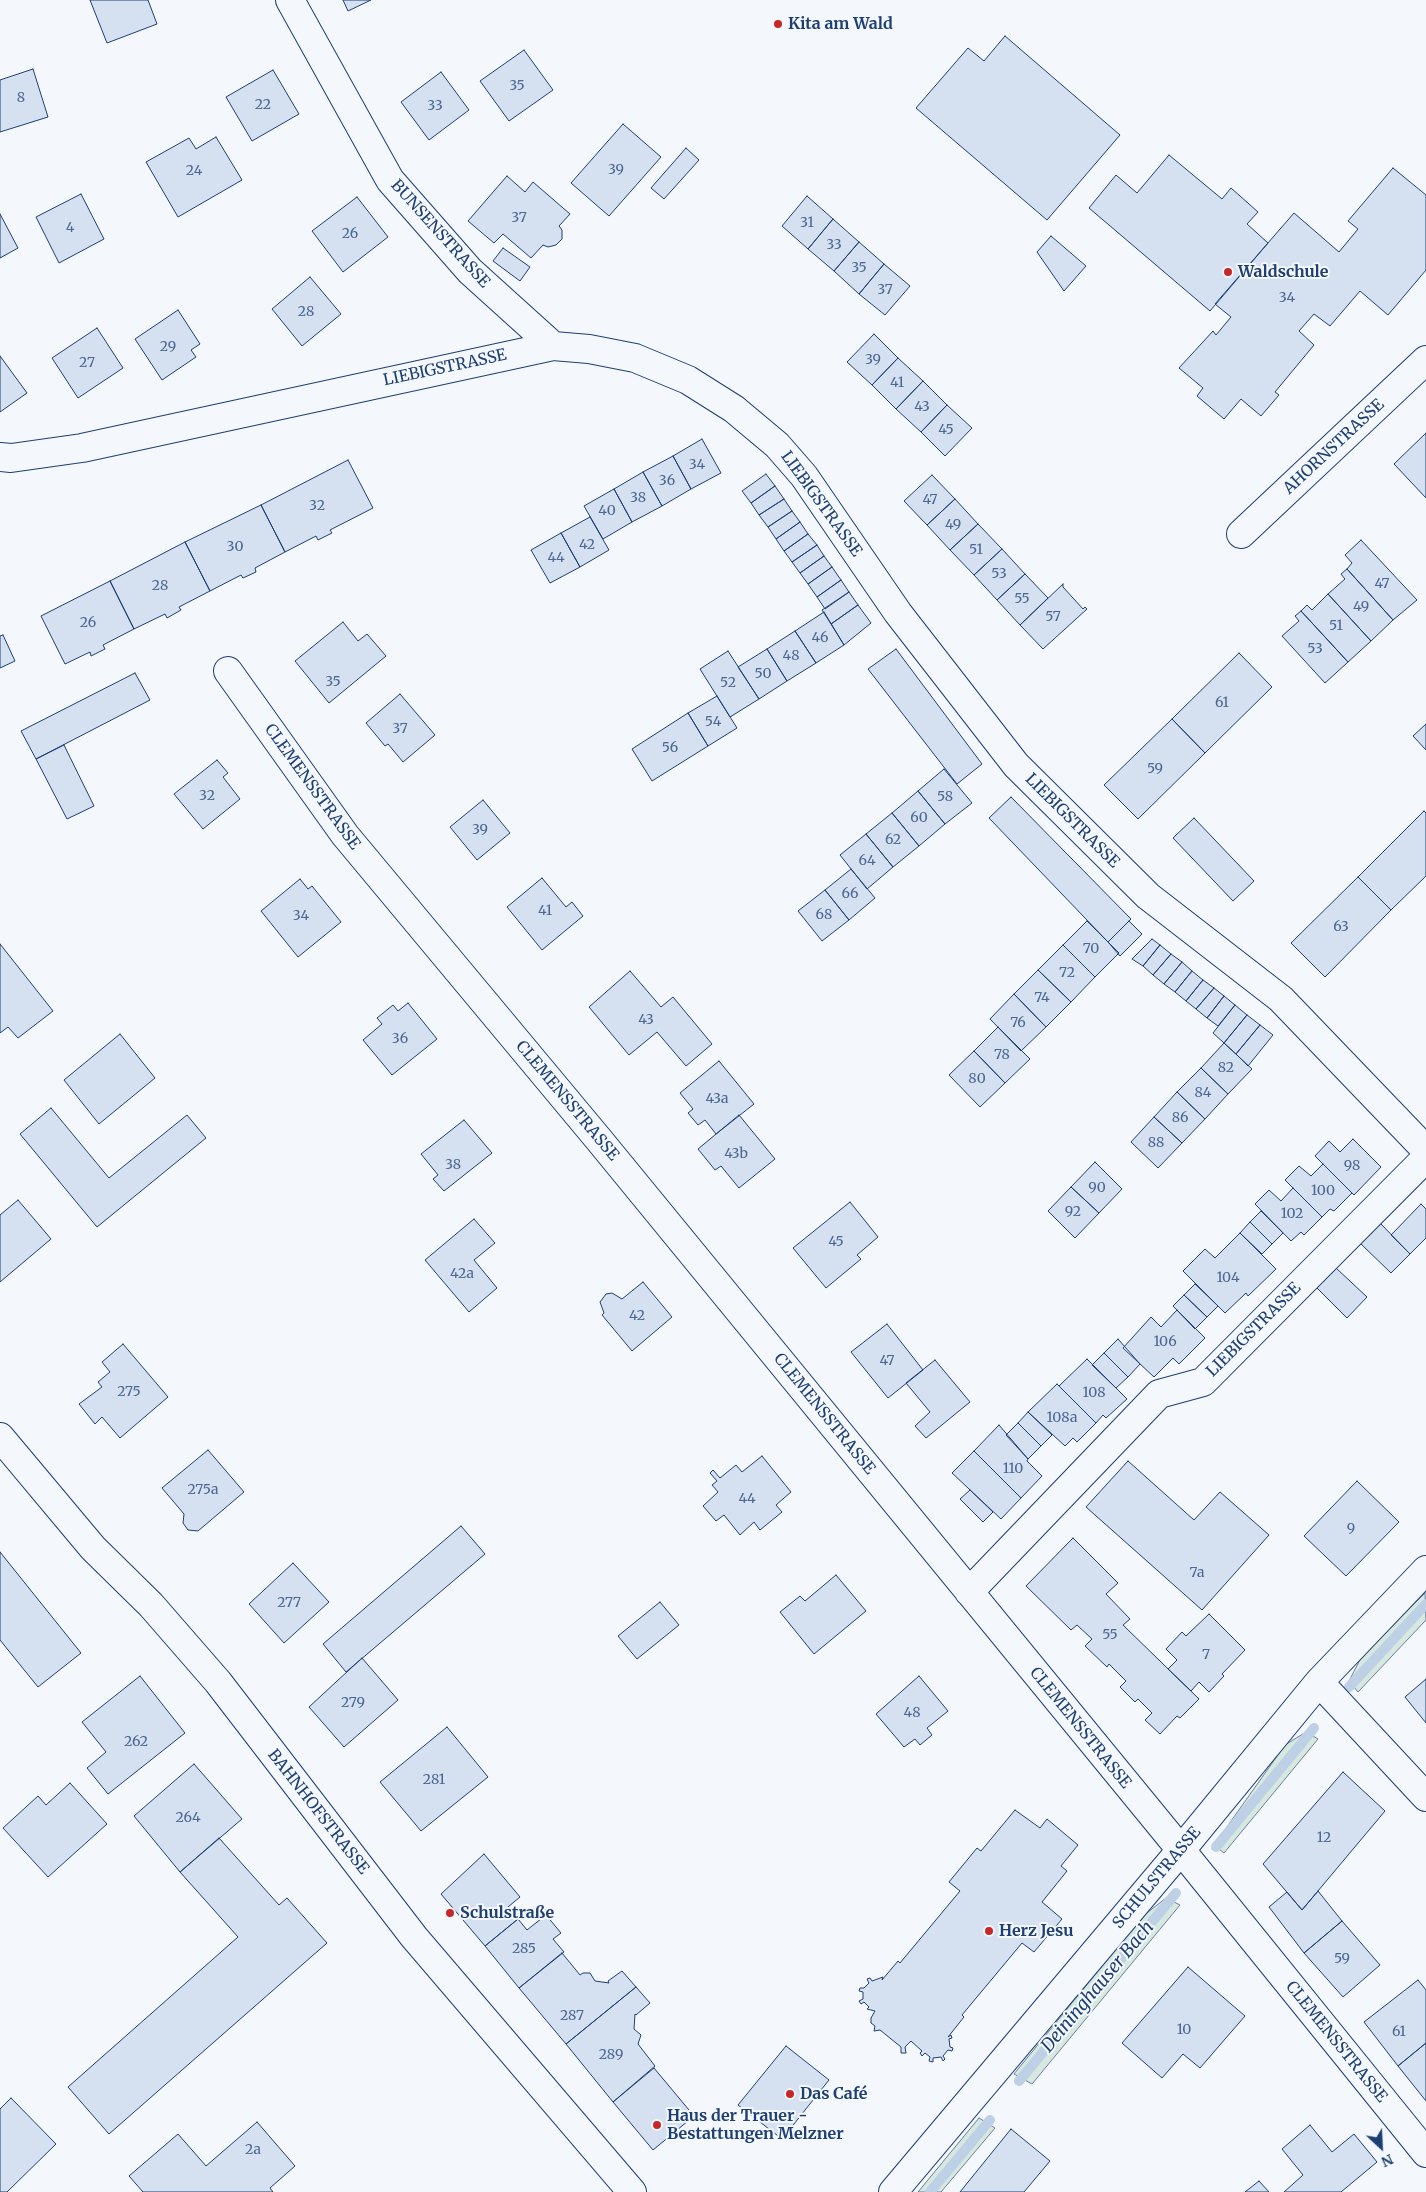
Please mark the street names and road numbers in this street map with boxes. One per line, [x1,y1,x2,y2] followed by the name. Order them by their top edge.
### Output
[387,176,493,292] street label: BUNSENSTRASSE
[382,346,508,390] street label: LIEBIGSTRASSE
[1280,395,1388,499] street label: AHORNSTRASSE
[776,448,866,560] street label: LIEBIGSTRASSE
[260,721,364,853] street label: CLEMENSSTRASSE
[1021,770,1123,872] street label: LIEBIGSTRASSE
[511,1037,623,1165] street label: CLEMENSSTRASSE
[1203,1279,1305,1381] street label: LIEBIGSTRASSE
[769,1350,879,1478] street label: CLEMENSSTRASSE
[1025,1664,1135,1792] street label: CLEMENSSTRASSE
[263,1746,373,1878] street label: BAHNHOFSTRASSE
[1109,1823,1205,1933] street label: SCHULSTRASSE
[1281,1978,1391,2106] street label: CLEMENSSTRASSE

